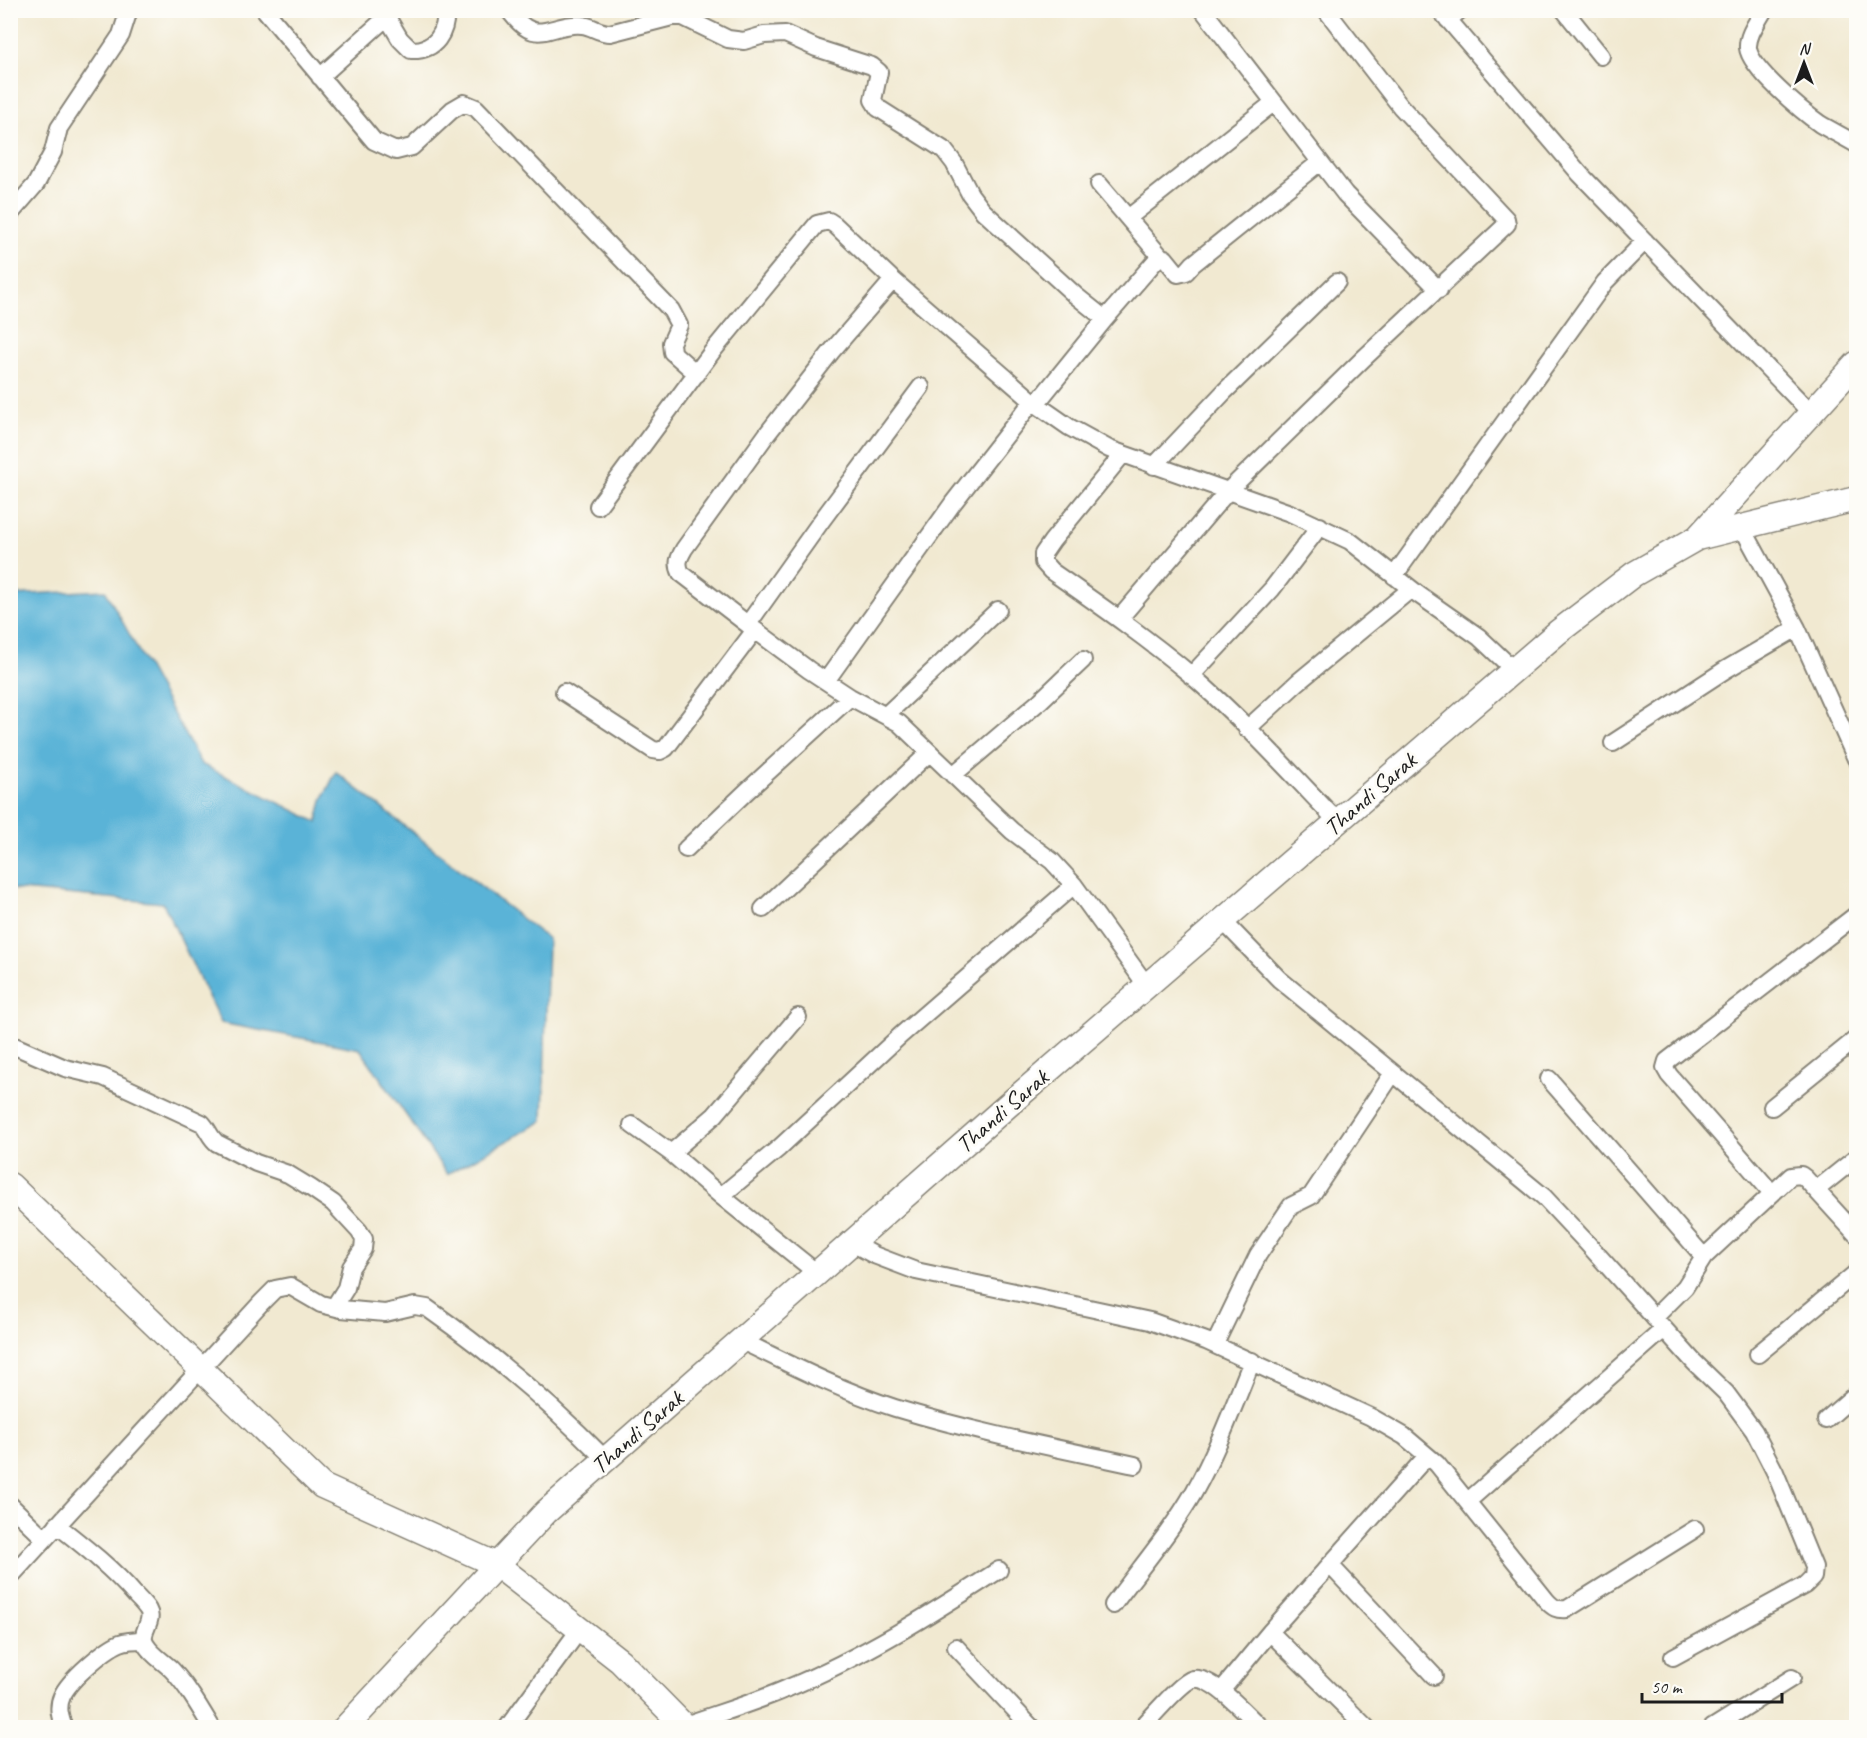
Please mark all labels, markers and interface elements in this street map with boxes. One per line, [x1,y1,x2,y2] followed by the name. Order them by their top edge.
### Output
[1774,33,1834,93] north arrow
[1799,39,1812,59] text: N
[1318,744,1424,842] street label: Thandi Sarak
[950,1061,1056,1159] street label: Thandi Sarak
[585,1382,691,1480] street label: Thandi Sarak
[1642,1666,1782,1704] scale bar
[1651,1676,1684,1698] text: 50 m

